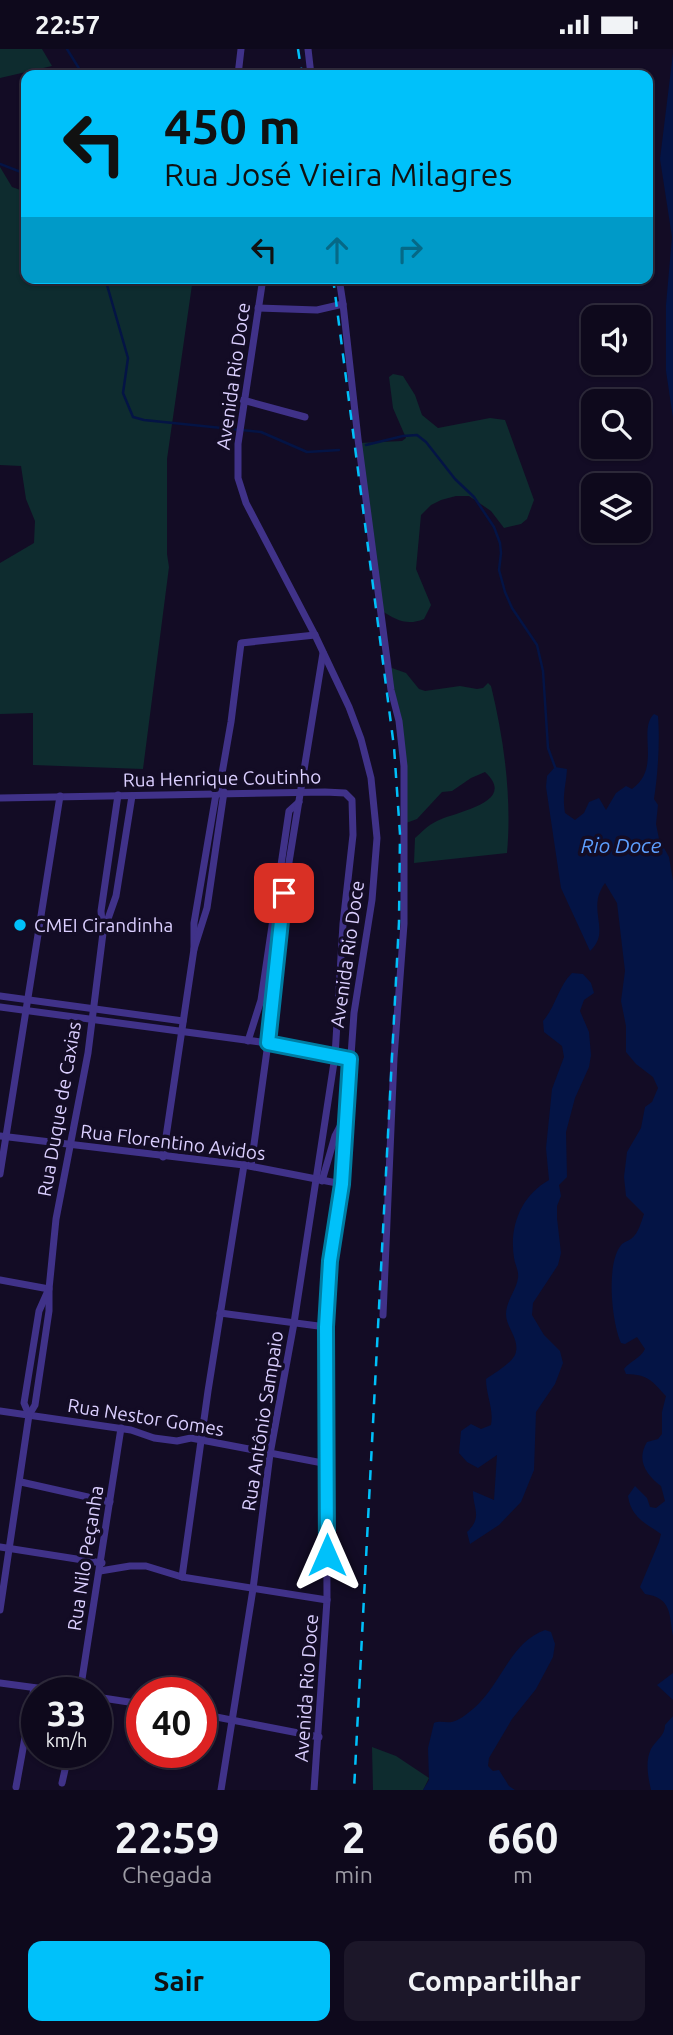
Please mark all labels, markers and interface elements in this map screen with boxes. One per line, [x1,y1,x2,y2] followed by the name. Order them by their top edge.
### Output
[35,10,100,39] text: 22:57
[49,98,140,189] icon: left
[164,98,301,153] text: 450 m
[164,156,512,192] text: Rua José Vieira Milagres
[245,231,283,269] icon: left
[318,231,356,269] icon: ahead
[391,231,429,269] icon: right
[212,301,254,451] street label: Avenida Rio Doce
[581,305,651,543] map controls
[581,305,651,375] button: sound
[581,389,651,459] button: search
[581,473,651,543] button: layers
[123,765,321,791] street label: Rua Henrique Coutinho
[581,833,662,857] water label: Rio Doce
[254,863,314,923] pin
[265,874,303,912] icon: arrive
[326,879,368,1029] street label: Avenida Rio Doce
[34,914,173,936] place label: CMEI Cirandinha
[12,917,28,933] marker: CMEI Cirandinha
[33,1020,85,1198] street label: Rua Duque de Caxias
[79,1120,267,1164] street label: Rua Florentino Avidos
[237,1329,287,1513] street label: Rua Antônio Sampaio
[66,1394,226,1440] street label: Rua Nestor Gomes
[63,1484,107,1632] street label: Rua Nilo Peçanha
[290,1518,364,1592] position arrow
[290,1613,322,1763] street label: Avenida Rio Doce
[126,1677,217,1768] speed limit sign: 40
[47,1693,86,1733] text: 33
[46,1730,87,1750] text: km/h
[115,1814,220,1861] text: 22:59
[342,1814,365,1861] text: 2
[487,1814,558,1861] text: 660
[122,1862,212,1887] text: Chegada
[334,1862,373,1887] text: min
[513,1862,533,1887] text: m
[28,1941,330,2021] button: Sair
[344,1941,645,2021] button: Compartilhar

